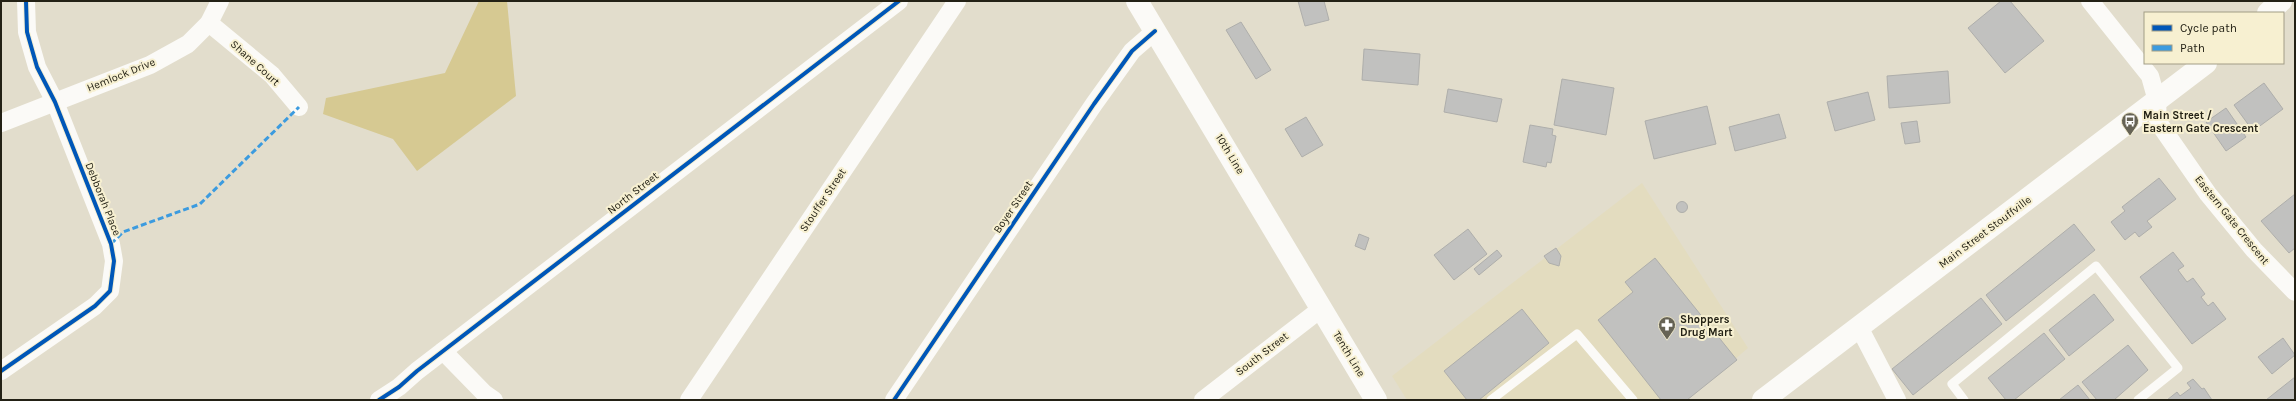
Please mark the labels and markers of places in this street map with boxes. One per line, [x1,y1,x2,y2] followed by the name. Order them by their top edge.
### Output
[2143,109,2259,135] place label: Main Street / Eastern Gate Crescent
[2120,111,2140,136] bus stop icon: Main Street / Eastern Gate Crescent
[1680,313,1733,339] place label: Shoppers Drug Mart
[1657,315,1677,340] pharmacy icon: Shoppers Drug Mart

